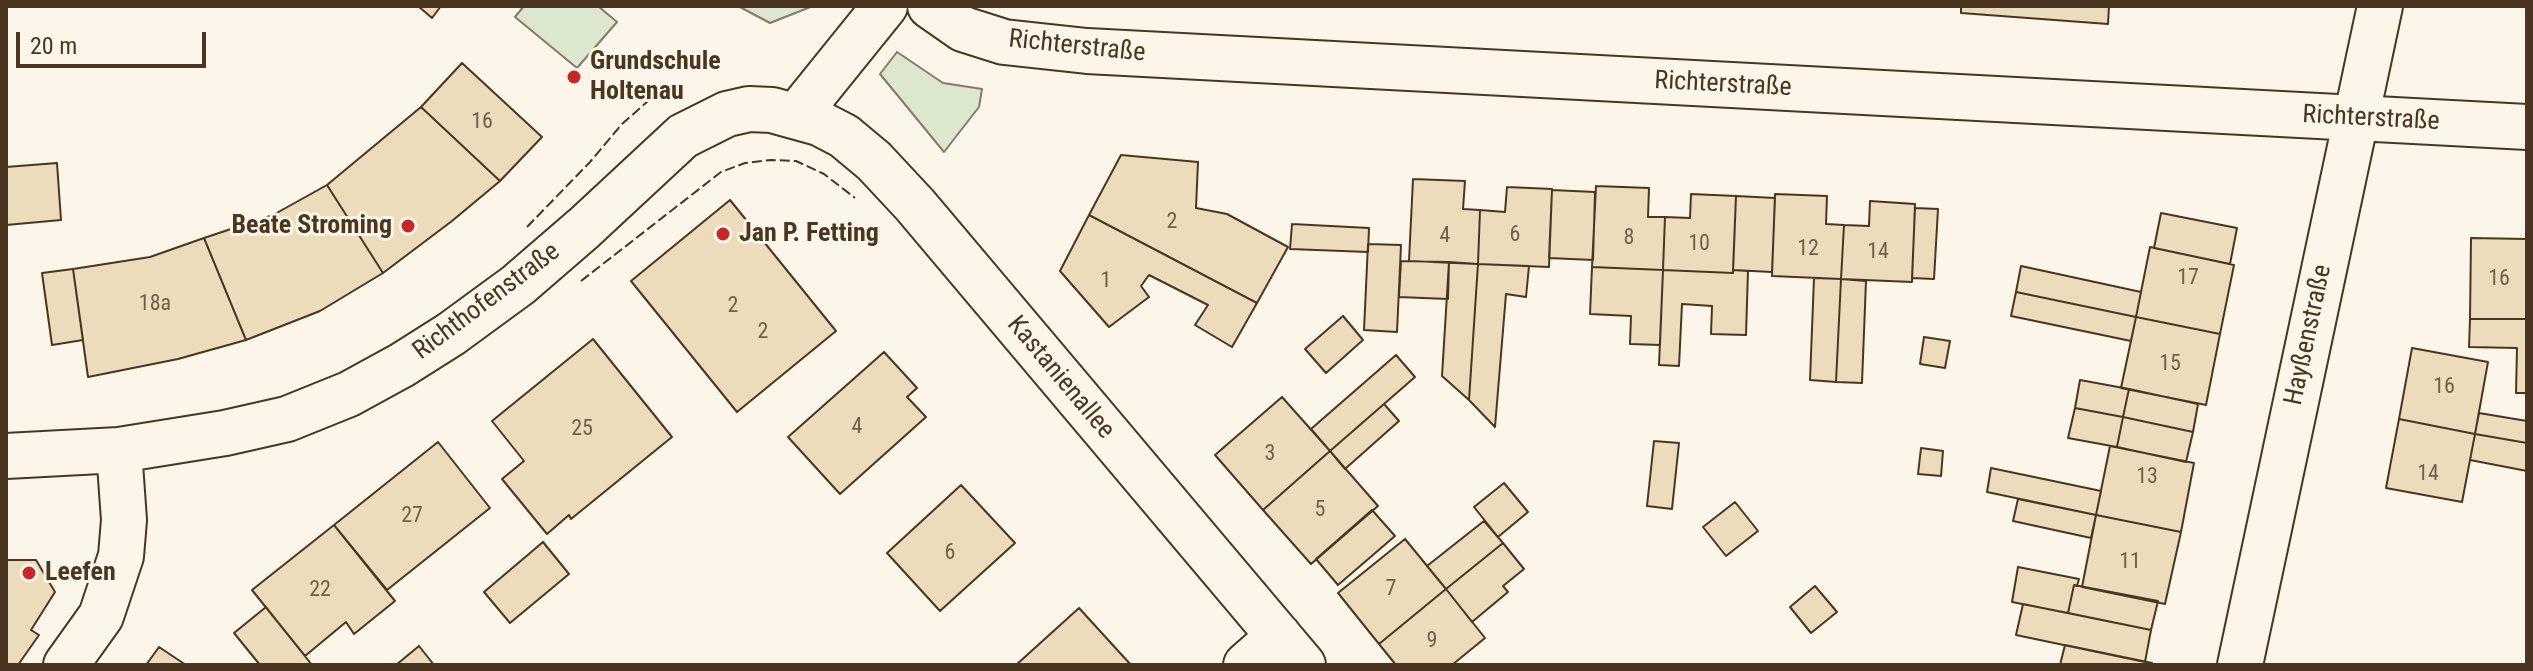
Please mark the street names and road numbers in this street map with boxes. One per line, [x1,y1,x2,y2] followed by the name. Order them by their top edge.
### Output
[1007,24,1147,70] street label: Richterstraße
[1654,66,1792,104] street label: Richterstraße
[2302,100,2440,138] street label: Richterstraße
[408,237,566,367] street label: Richthofenstraße
[2279,262,2339,408] street label: Hayßenstraße
[1000,310,1120,446] street label: Kastanienallee

